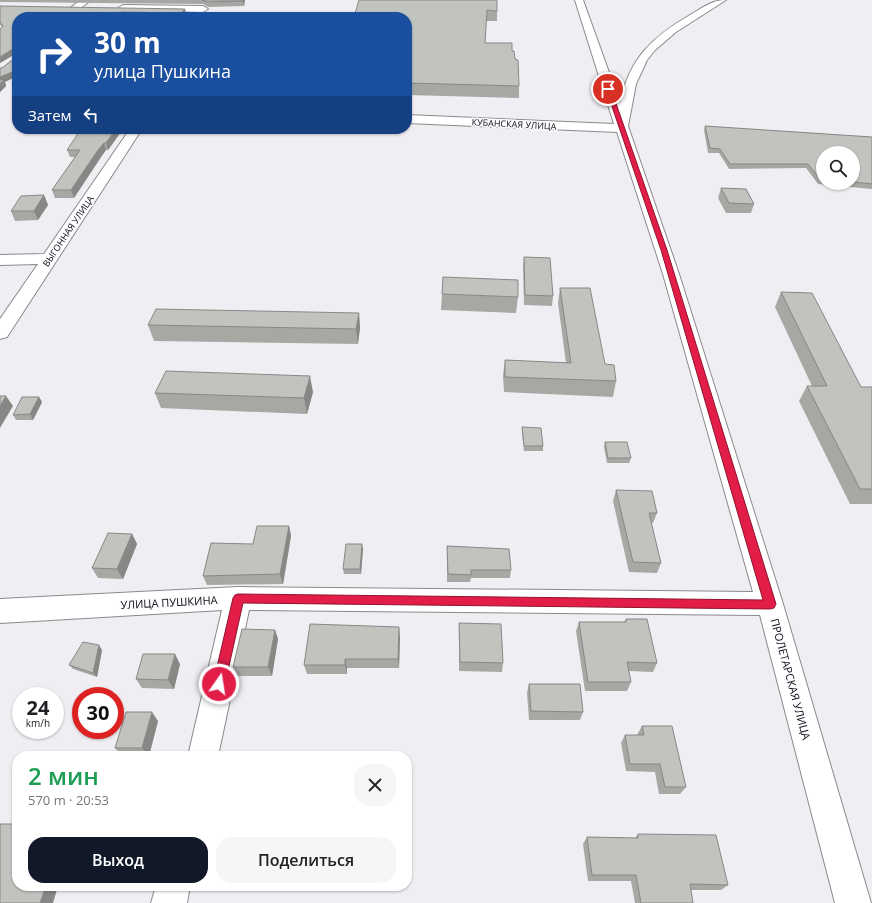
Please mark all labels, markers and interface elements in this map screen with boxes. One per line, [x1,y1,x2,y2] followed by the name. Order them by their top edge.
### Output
[94,23,161,61] text: 30 m
[28,28,80,80] icon: right
[94,59,231,83] text: улица Пушкина
[591,72,625,106] pin
[597,78,619,100] icon: arrive
[80,104,102,126] icon: left
[28,105,72,125] text: Затем
[471,115,557,133] street label: КУБАНСКАЯ УЛИЦА
[816,146,860,190] map controls
[816,146,860,190] button: search
[39,193,97,269] street label: ВЫГОННАЯ УЛИЦА
[120,592,218,612] street label: УЛИЦА ПУШКИНА
[768,617,814,741] street label: ПРОЛЕТАРСКАЯ УЛИЦА
[198,663,240,705] position arrow
[72,687,124,739] speed limit sign: 30
[27,694,49,721] text: 24
[26,716,50,730] text: km/h
[28,759,99,792] text: 2 мин
[354,764,396,806] button: close
[28,791,109,809] text: 570 m · 20:53
[28,837,208,883] button: Выход
[216,837,396,883] button: Поделиться

